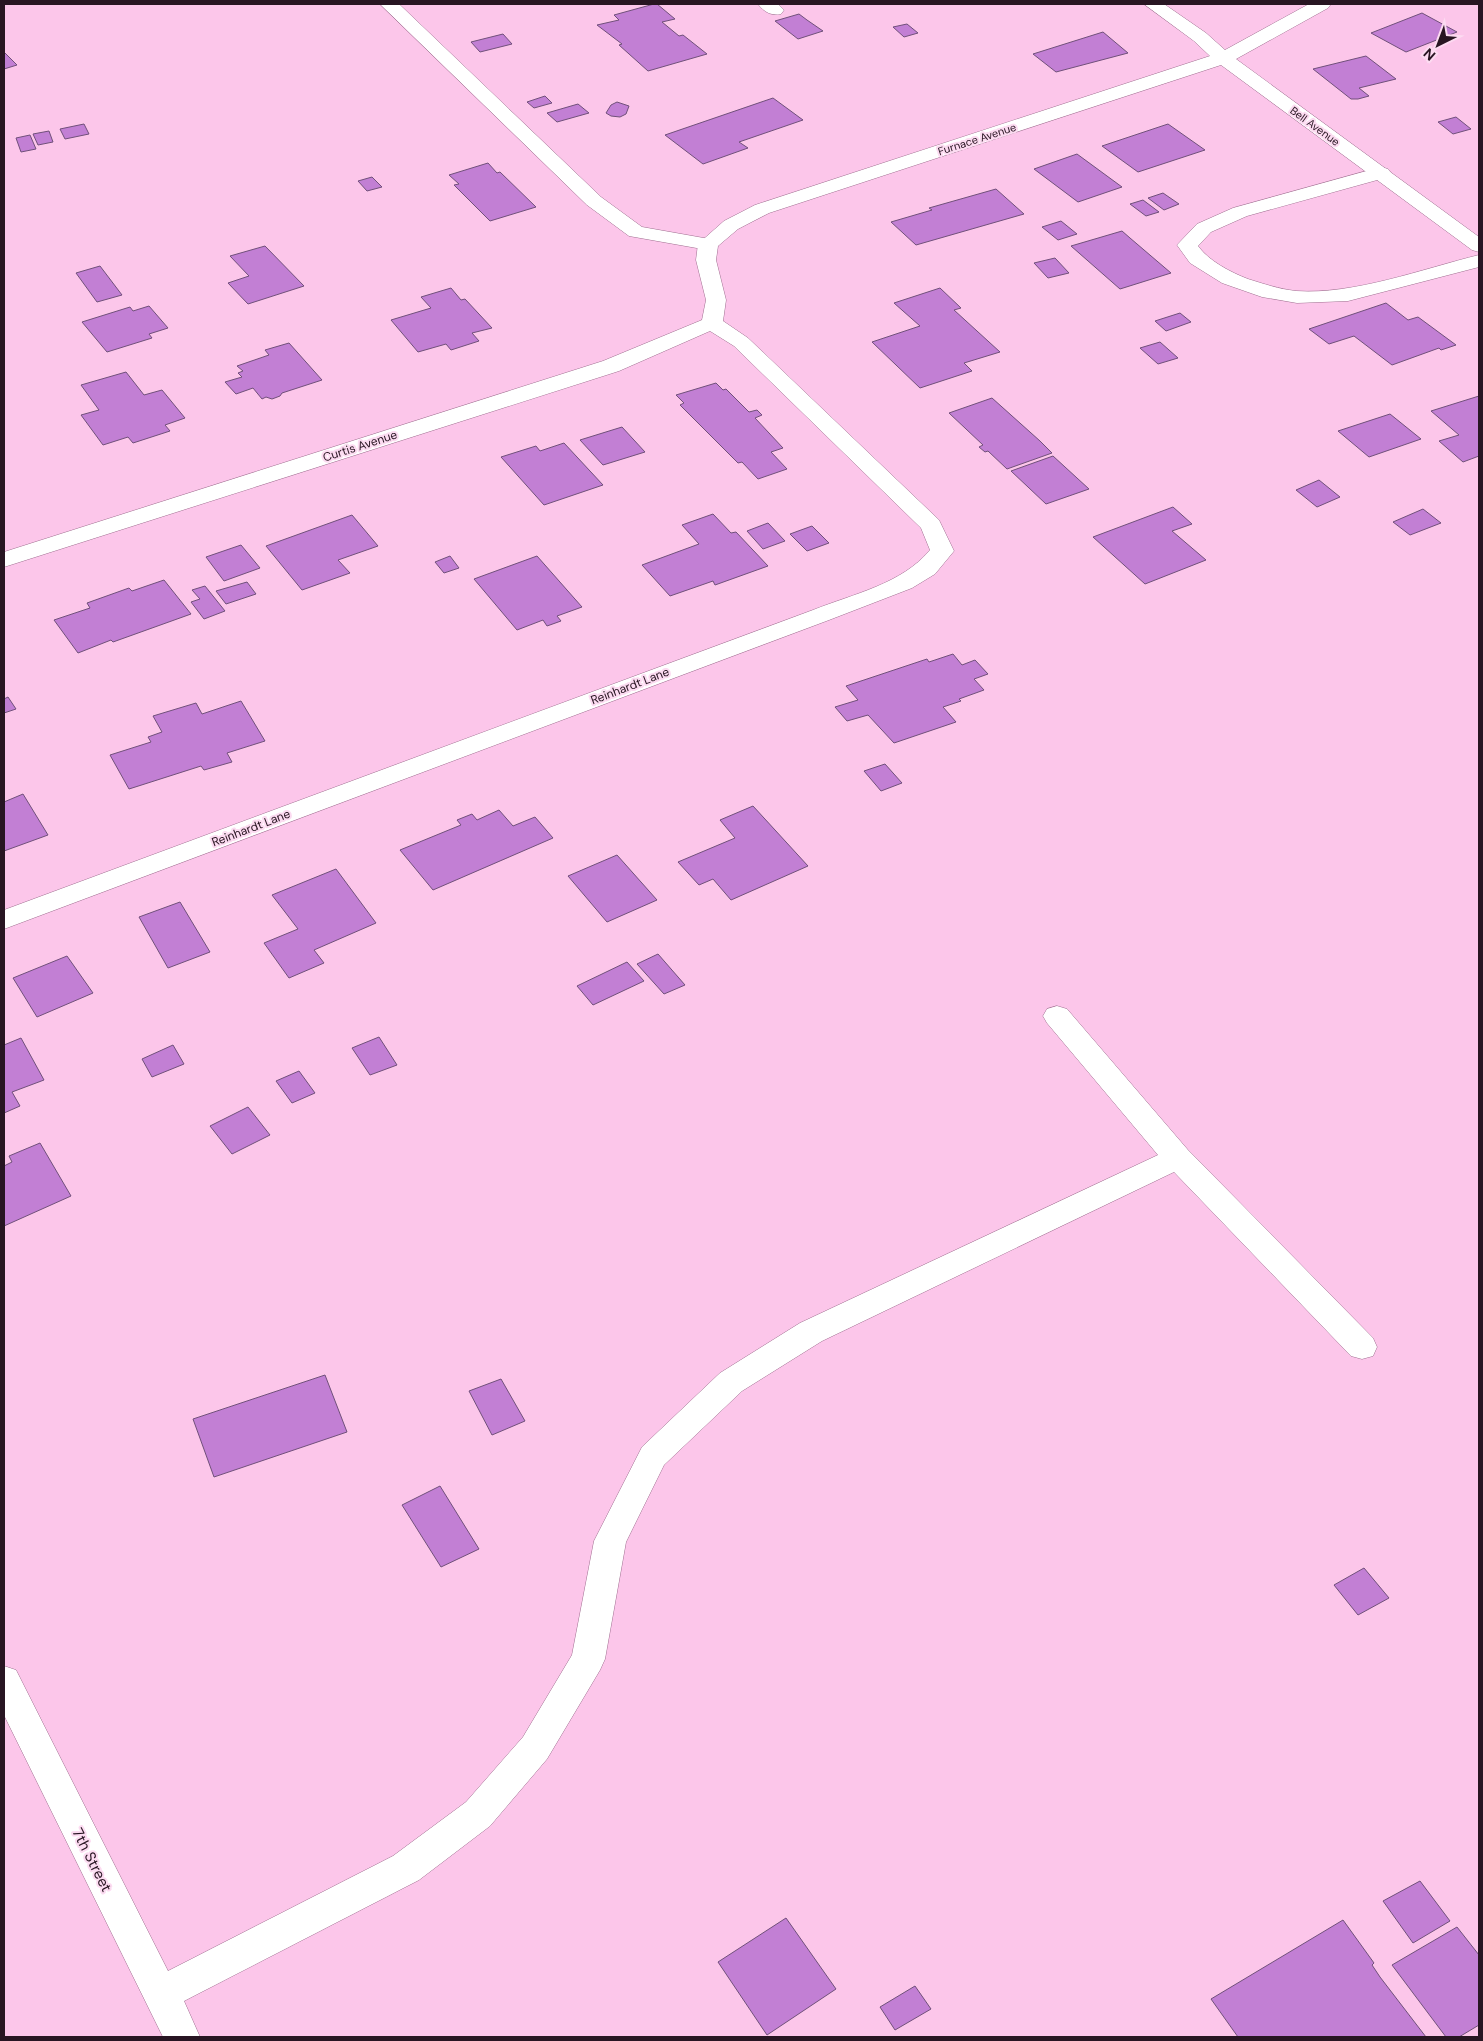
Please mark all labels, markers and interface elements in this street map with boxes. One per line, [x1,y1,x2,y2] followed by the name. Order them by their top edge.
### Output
[1413,20,1463,70] north arrow
[1419,45,1439,65] text: N
[1287,103,1343,149] street label: Bell Avenue
[936,120,1018,158] street label: Furnace Avenue
[321,426,399,466] street label: Curtis Avenue
[588,664,672,708] street label: Reinhardt Lane
[209,806,293,850] street label: Reinhardt Lane
[67,1825,117,1895] street label: 7th Street

